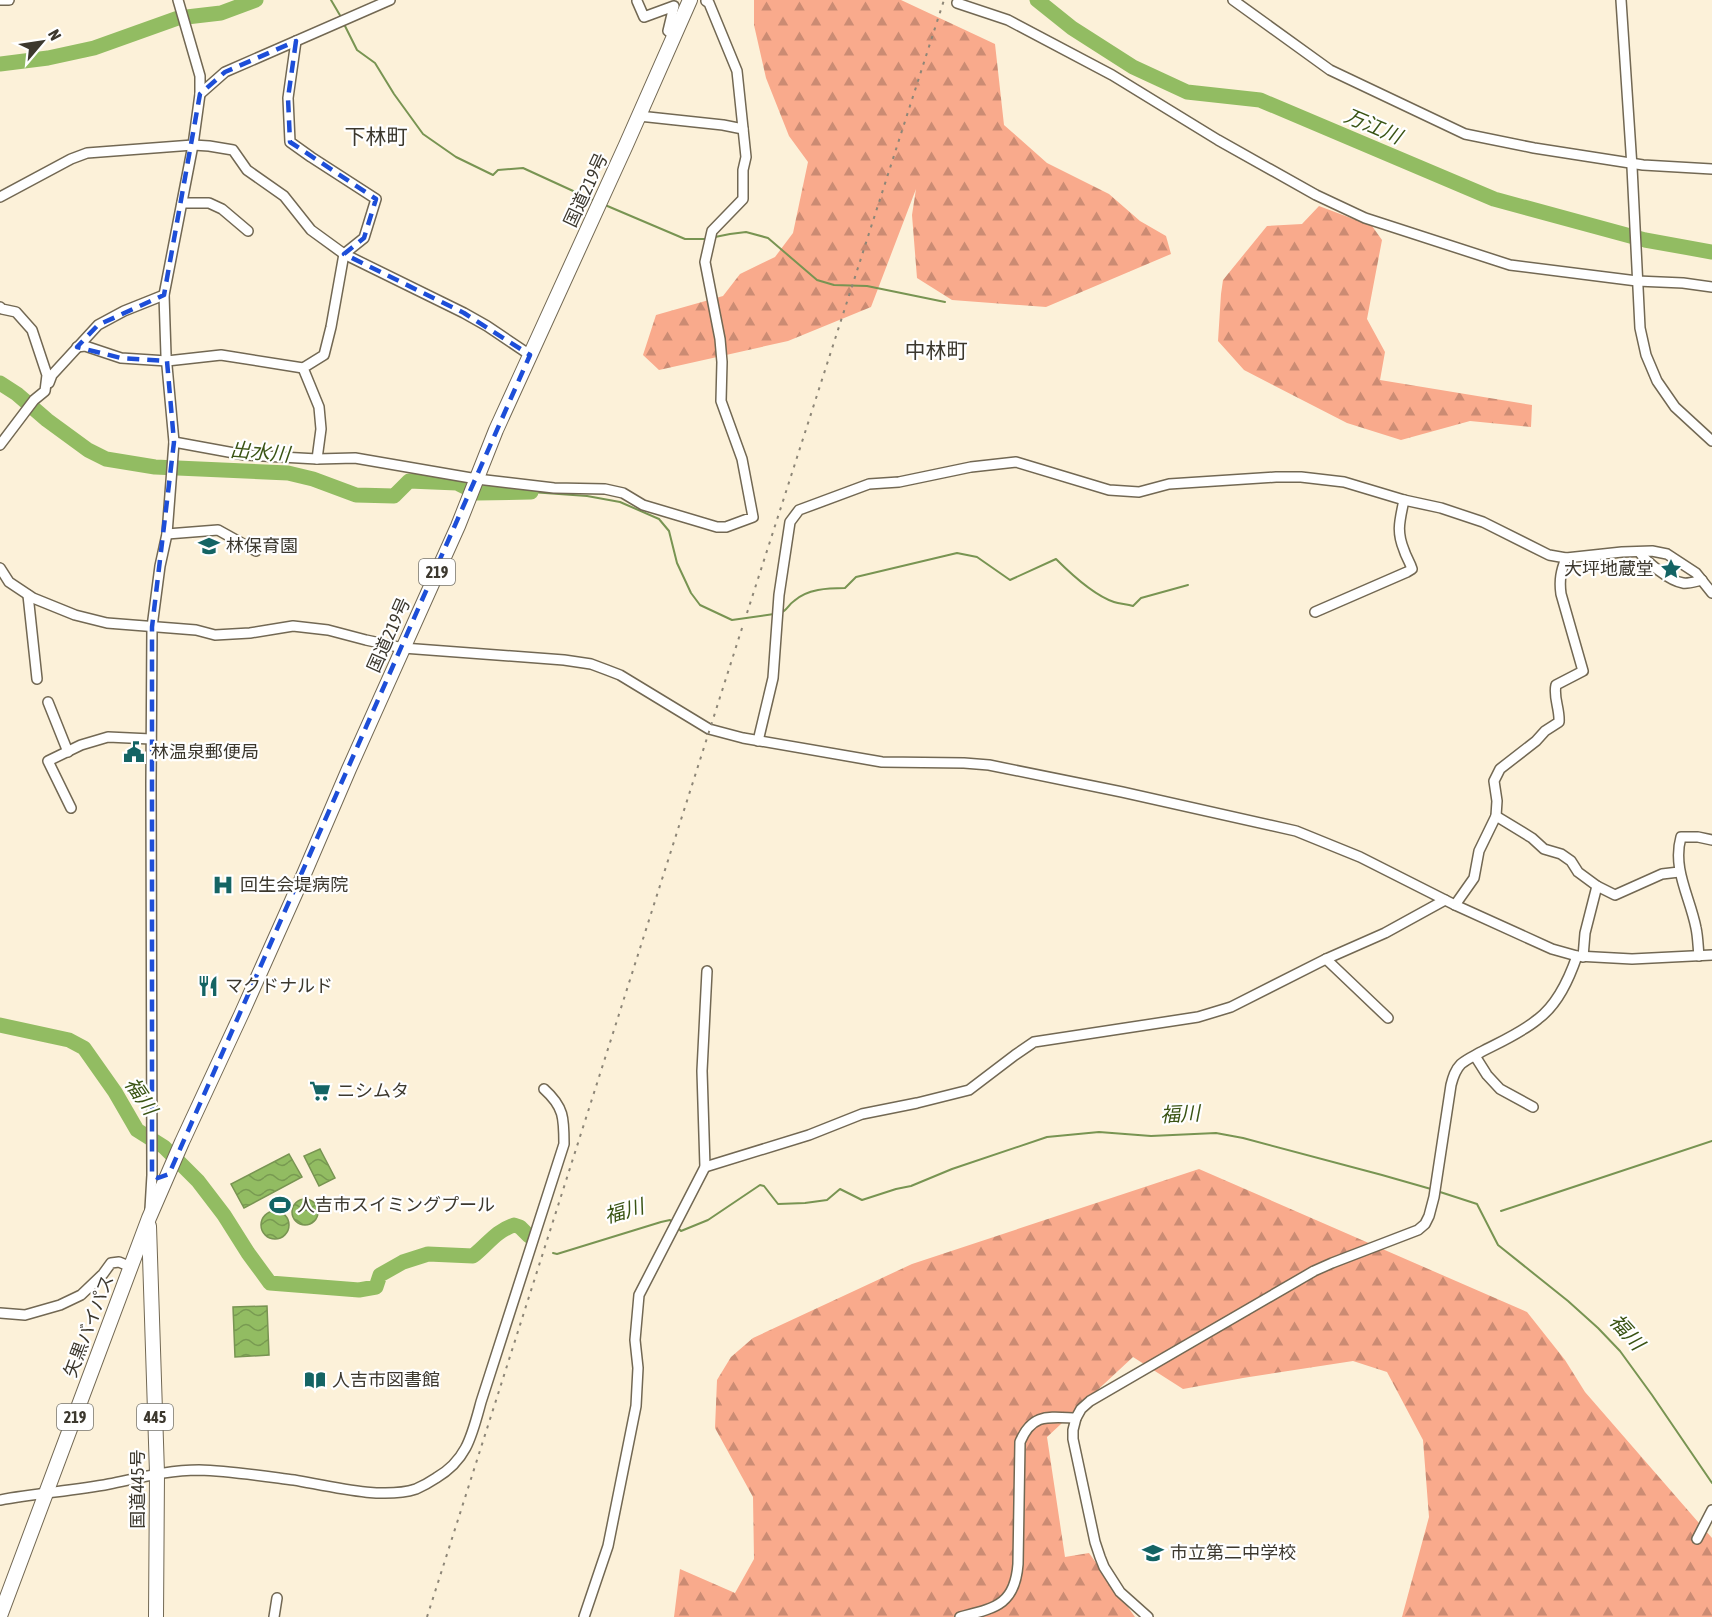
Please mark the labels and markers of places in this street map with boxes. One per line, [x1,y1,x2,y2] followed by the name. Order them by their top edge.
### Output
[197,534,221,558] school or university icon: 林保育園
[226,535,298,556] place label: 林保育園
[1659,557,1683,581] place icon: 大坪地蔵堂
[1564,558,1654,579] place label: 大坪地蔵堂
[122,740,146,764] public building icon: 林温泉郵便局
[151,741,259,762] place label: 林温泉郵便局
[211,873,235,897] hospital icon: 回生会堤病院
[240,874,348,895] place label: 回生会堤病院
[196,974,220,998] restaurant icon: マクドナルド
[225,975,333,996] place label: マクドナルド
[308,1079,332,1103] supermarket icon: ニシムタ
[337,1080,409,1101] place label: ニシムタ
[268,1193,292,1217] sports icon: 人吉市スイミングプール
[297,1194,495,1215] place label: 人吉市スイミングプール
[303,1368,327,1392] library icon: 人吉市図書館
[332,1369,440,1390] place label: 人吉市図書館
[1141,1541,1165,1565] school or university icon: 市立第二中学校
[1170,1542,1296,1563] place label: 市立第二中学校

